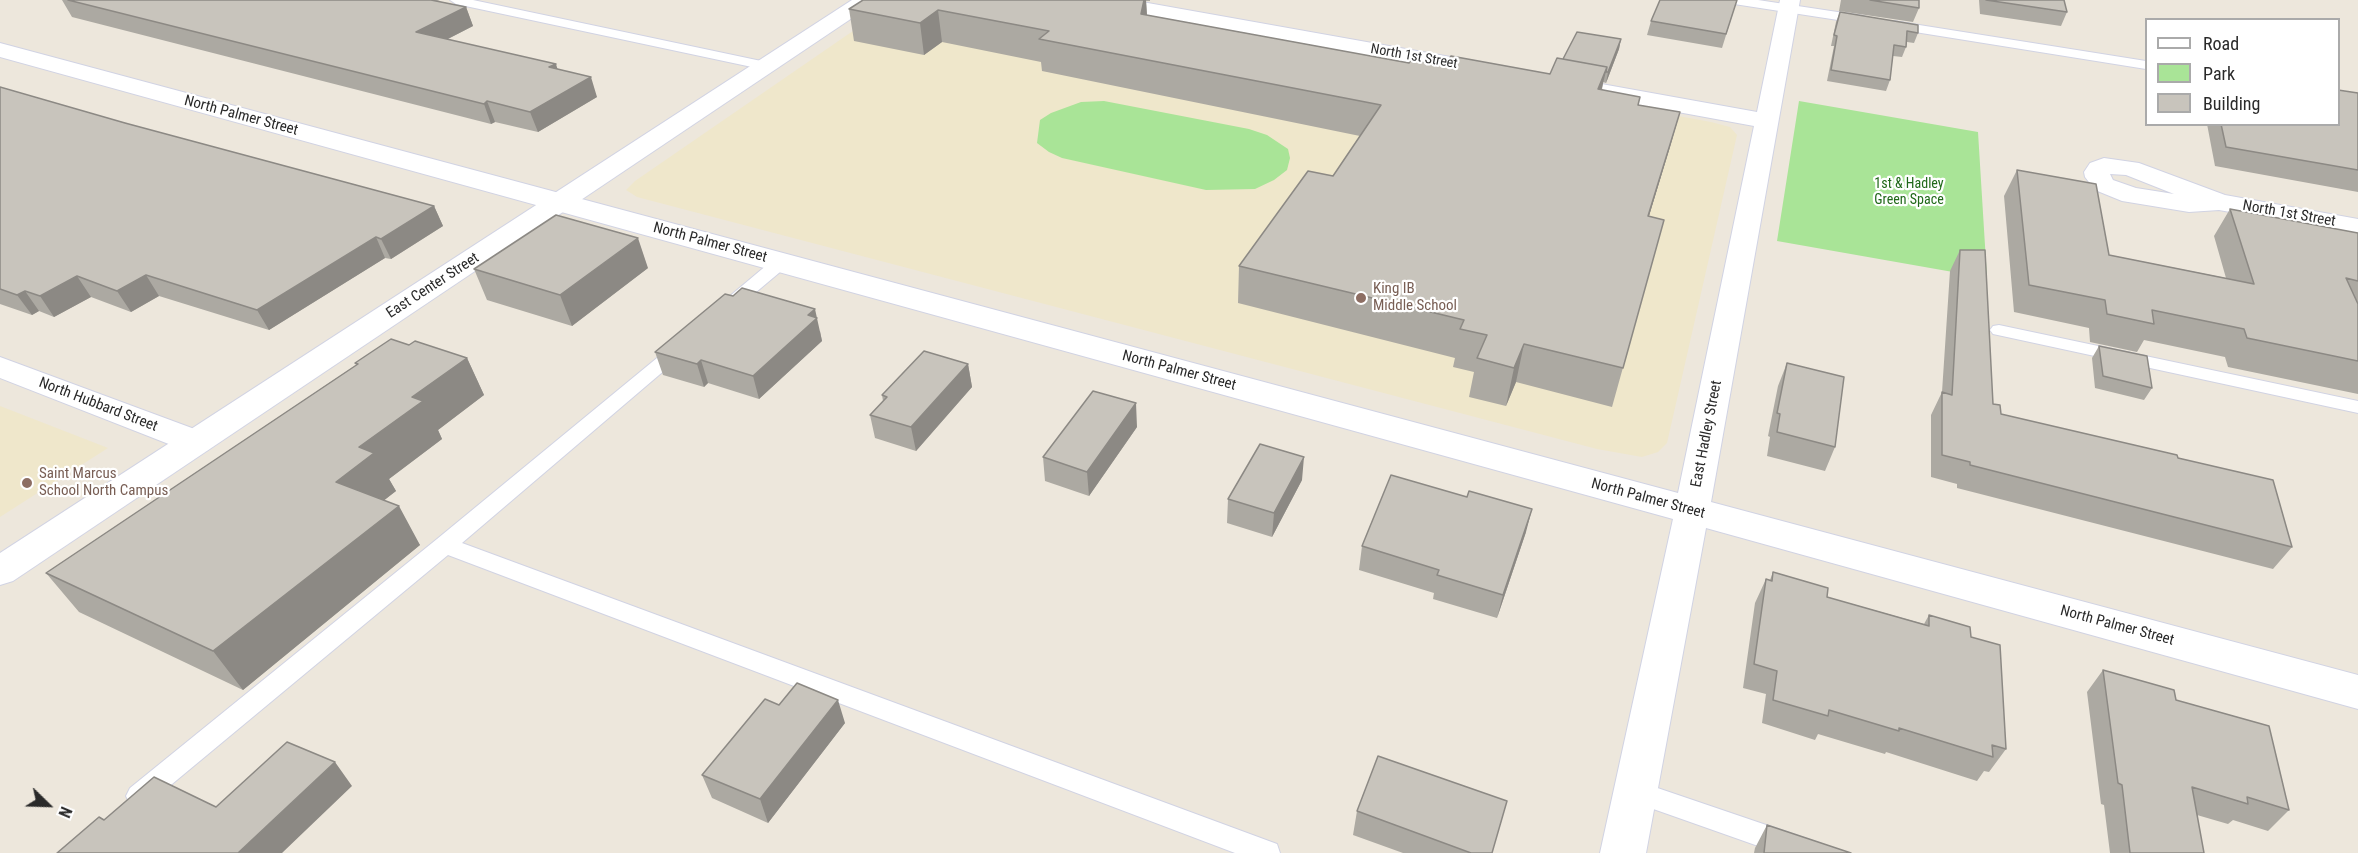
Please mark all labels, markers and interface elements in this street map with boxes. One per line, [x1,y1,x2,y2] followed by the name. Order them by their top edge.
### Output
[2145,18,2340,126] legend
[2203,33,2239,54] text: Road
[1369,41,1459,73] street label: North 1st Street
[2203,63,2235,84] text: Park
[182,92,300,140] street label: North Palmer Street
[2203,93,2260,114] text: Building
[1874,176,1944,208] park label: 1st & Hadley Green Space
[2241,197,2337,231] street label: North 1st Street
[651,219,769,267] street label: North Palmer Street
[383,249,483,323] street label: East Center Street
[1373,280,1457,315] place label: King IB Middle School
[1354,291,1368,305] marker: King IB Middle School
[1120,347,1238,395] street label: North Palmer Street
[36,374,160,436] street label: North Hubbard Street
[1688,379,1726,489] street label: East Hadley Street
[39,465,168,500] place label: Saint Marcus School North Campus
[1589,475,1707,523] street label: North Palmer Street
[20,476,34,490] marker: Saint Marcus School North Campus
[2058,602,2176,650] street label: North Palmer Street
[18,775,78,835] north arrow
[54,804,76,820] text: N

